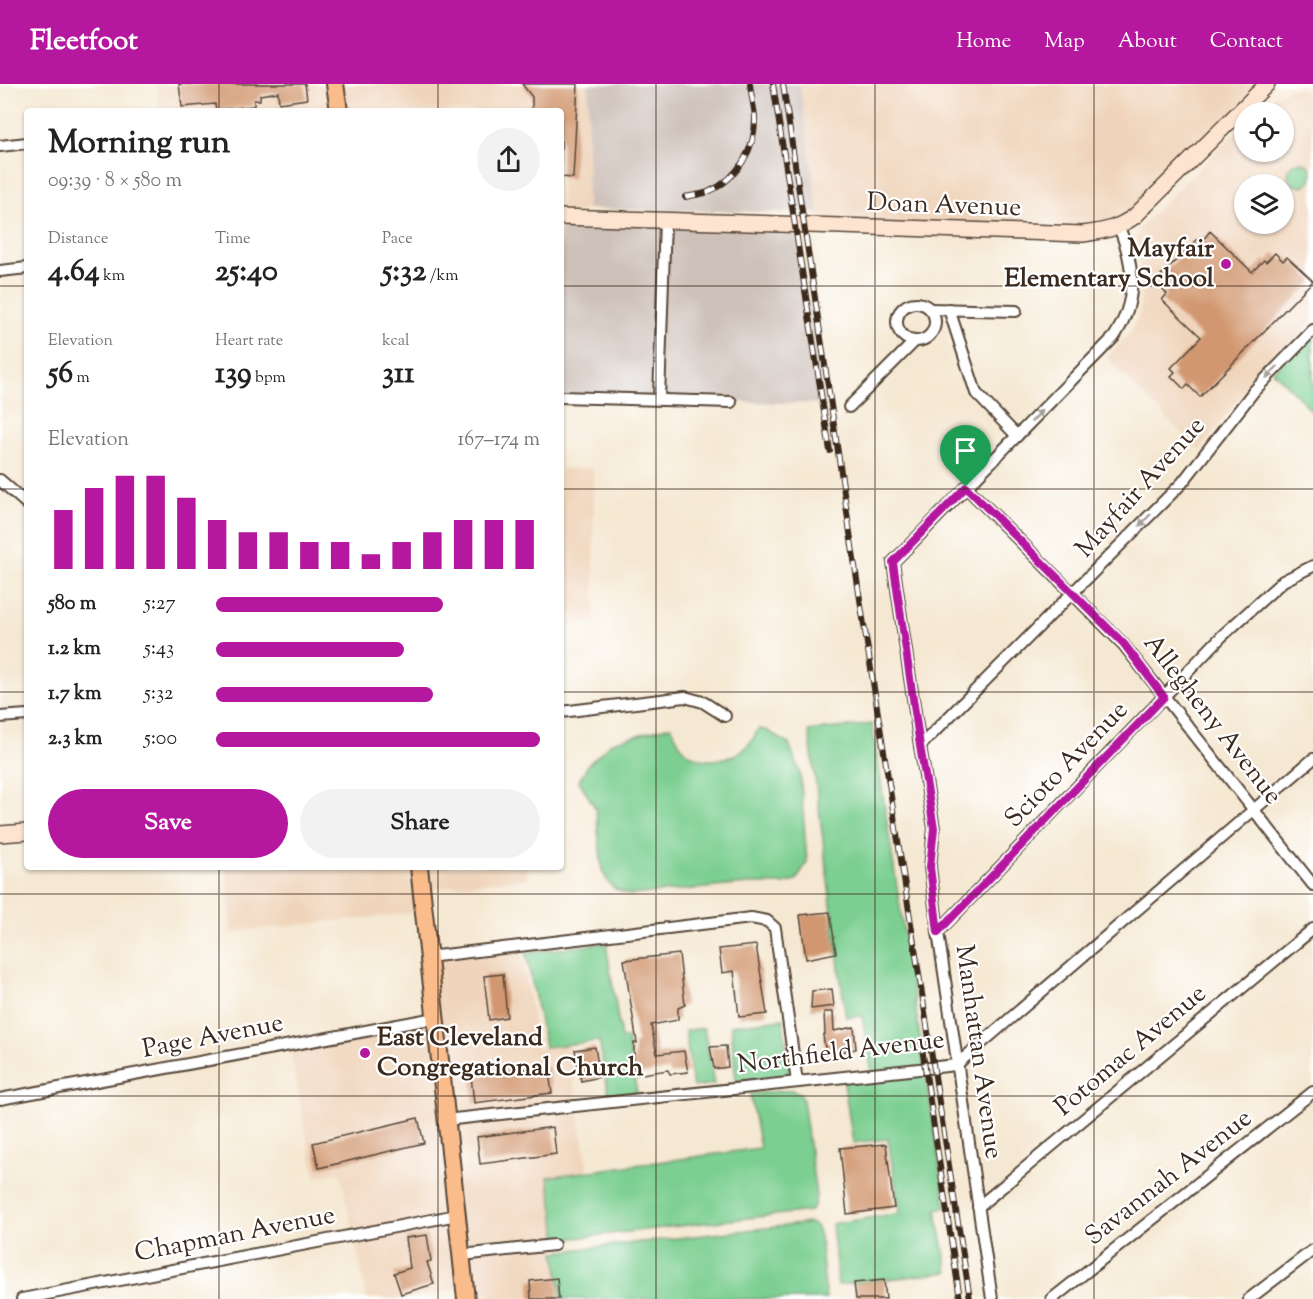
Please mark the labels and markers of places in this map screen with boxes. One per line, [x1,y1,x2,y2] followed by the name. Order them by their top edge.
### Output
[1004,231,1215,298] place label: Mayfair Elementary School
[1219,257,1233,271] marker: Mayfair Elementary School
[940,425,991,487] pin
[377,1020,644,1087] place label: East Cleveland Congregational Church
[358,1046,372,1060] marker: East Cleveland Congregational Church

